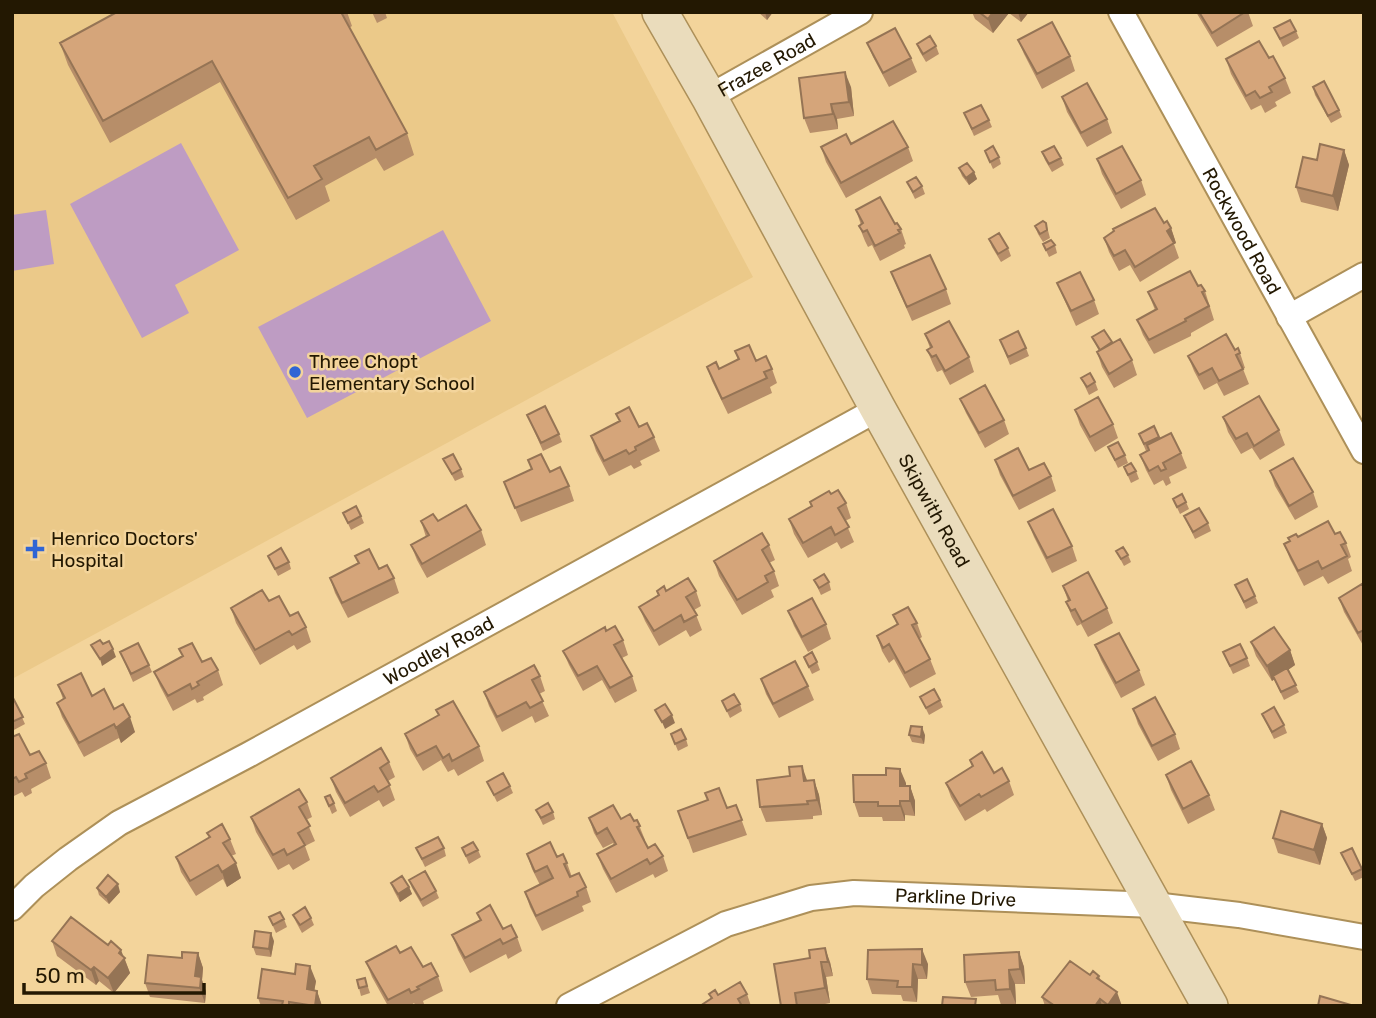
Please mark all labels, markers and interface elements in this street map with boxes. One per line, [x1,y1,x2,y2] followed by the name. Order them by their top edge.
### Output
[713,28,820,101] street label: Frazee Road
[1198,163,1286,298] street label: Rockwood Road
[309,350,475,395] place label: Three Chopt Elementary School
[287,364,303,380] marker: Three Chopt Elementary School
[894,450,975,571] street label: Skipwith Road
[51,527,198,572] place label: Henrico Doctors' Hospital
[25,539,45,559] marker: Henrico Doctors' Hospital
[379,611,498,690] street label: Woodley Road
[895,883,1017,911] street label: Parkline Drive
[24,951,205,995] scale bar
[35,963,85,988] text: 50 m

